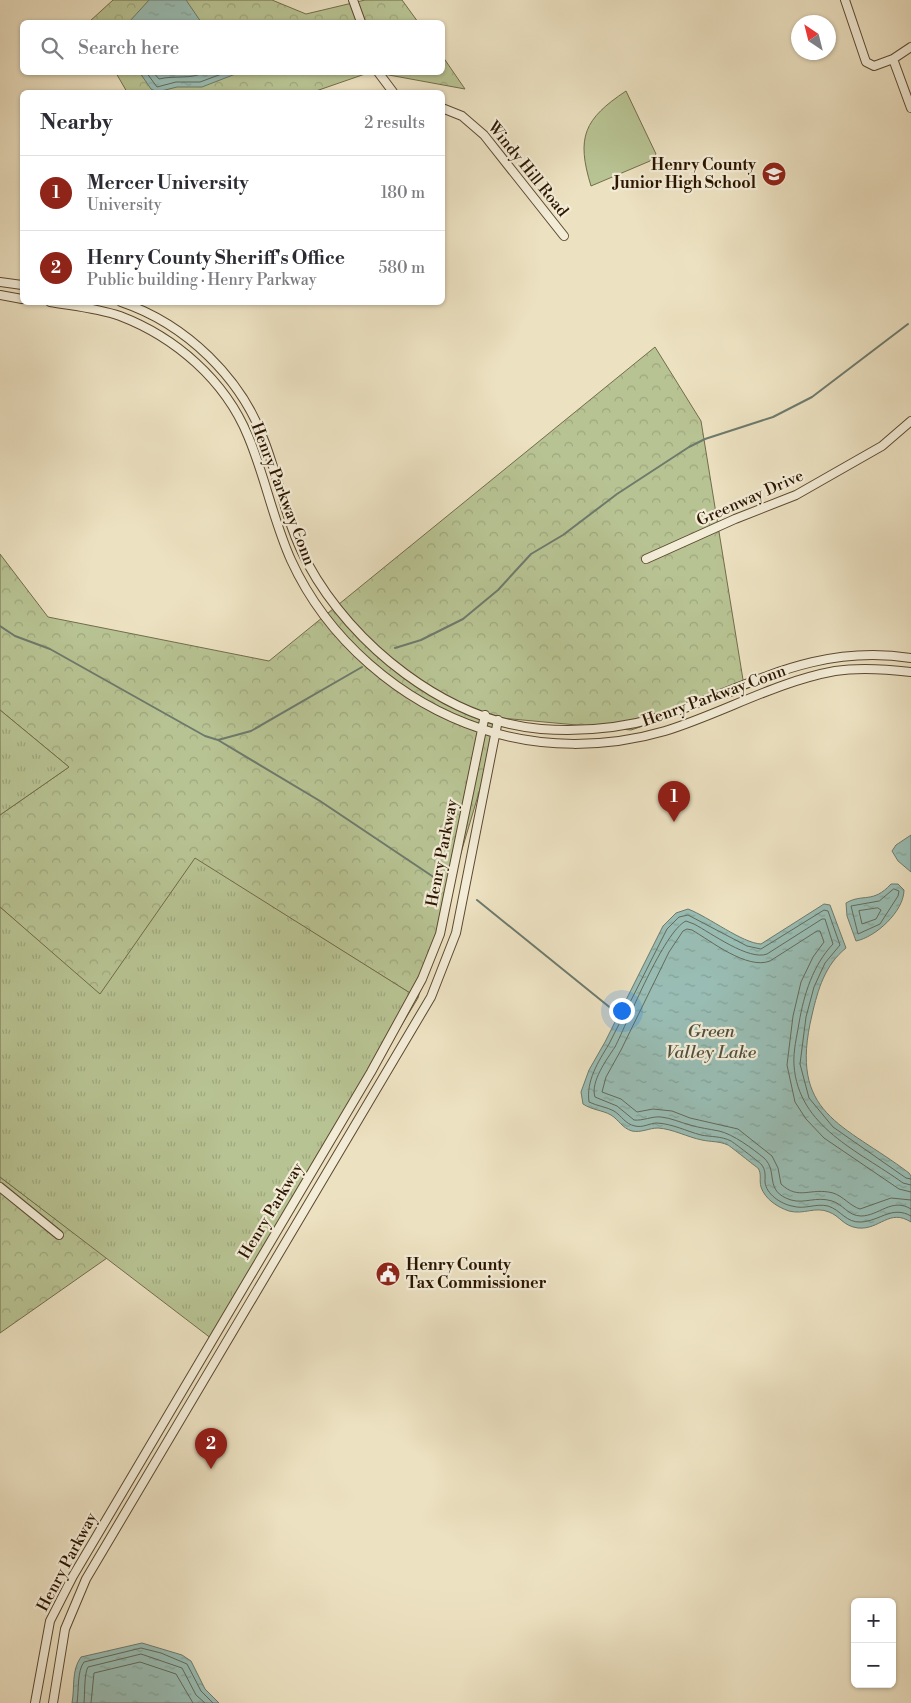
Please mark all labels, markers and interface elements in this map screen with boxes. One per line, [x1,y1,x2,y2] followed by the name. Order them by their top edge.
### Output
[791,15,836,60] north arrow
[20,20,445,75] search box
[38,34,66,62] icon: search
[78,36,179,60] text: Search here
[40,110,113,136] text: Nearby
[364,113,425,133] text: 2 results
[483,116,573,221] street label: Windy Hill Road
[612,155,757,193] place label: Henry County Junior High School
[761,161,787,187] school or university icon: Henry County Junior High School
[87,171,249,195] text: Mercer University
[52,183,60,203] text: 1
[381,183,425,203] text: 180 m
[87,195,161,215] text: University
[87,246,345,270] text: Henry County Sheriff's Office
[51,258,61,278] text: 2
[378,258,425,278] text: 580 m
[87,270,317,290] text: Public building · Henry Parkway
[247,420,320,569] street label: Henry Parkway Conn
[693,465,807,531] street label: Greenway Drive
[639,661,789,731] street label: Henry Parkway Conn
[658,781,690,822] pin: 1
[422,797,462,908] street label: Henry Parkway
[609,998,635,1024] your location
[666,1020,757,1064] water label: Green Valley Lake
[234,1159,308,1263] street label: Henry Parkway
[406,1255,547,1293] place label: Henry County Tax Commissioner
[375,1261,401,1287] public building icon: Henry County Tax Commissioner
[195,1428,227,1469] pin: 2
[33,1509,102,1615] street label: Henry Parkway
[851,1598,896,1688] map controls
[851,1598,896,1643] button: +
[851,1643,896,1688] button: −

